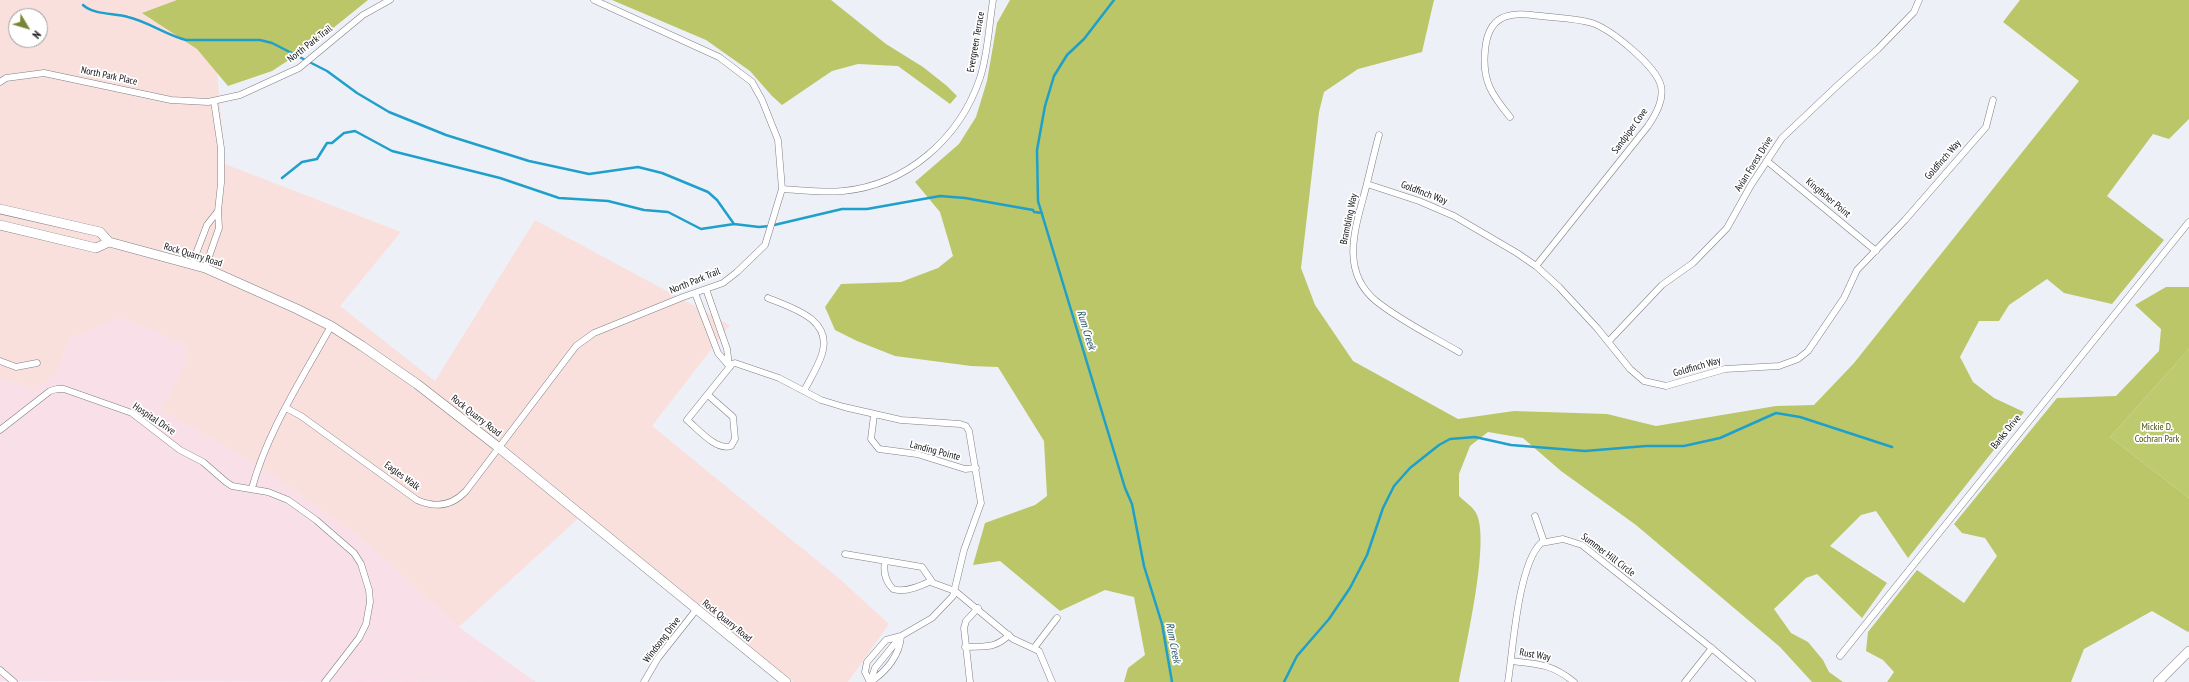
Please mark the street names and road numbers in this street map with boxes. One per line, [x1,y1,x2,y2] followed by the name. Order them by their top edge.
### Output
[965,11,987,73] street label: Evergreen Terrace
[285,23,335,65] street label: North Park Trail
[80,64,138,88] street label: North Park Place
[1609,106,1651,156] street label: Sandpiper Cove
[1732,134,1776,194] street label: Avian Forest Drive
[1922,138,1964,182] street label: Goldfinch Way
[1803,176,1853,220] street label: Kingfisher Point
[1399,179,1449,207] street label: Goldfinch Way
[1338,192,1360,246] street label: Brambling Way
[162,240,224,270] street label: Rock Quarry Road
[668,265,722,297] street label: North Park Trail
[1672,354,1722,380] street label: Goldfinch Way
[448,393,504,439] street label: Rock Quarry Road
[130,400,178,438] street label: Hospital Drive
[1989,412,2023,452] street label: Banks Drive
[909,439,961,463] street label: Landing Pointe
[382,459,422,493] street label: Eagles Walk
[1579,531,1637,579] street label: Summer Hill Circle
[700,597,754,645] street label: Rock Quarry Road
[641,615,683,665] street label: Windsong Drive
[1518,646,1552,664] street label: Rust Way

